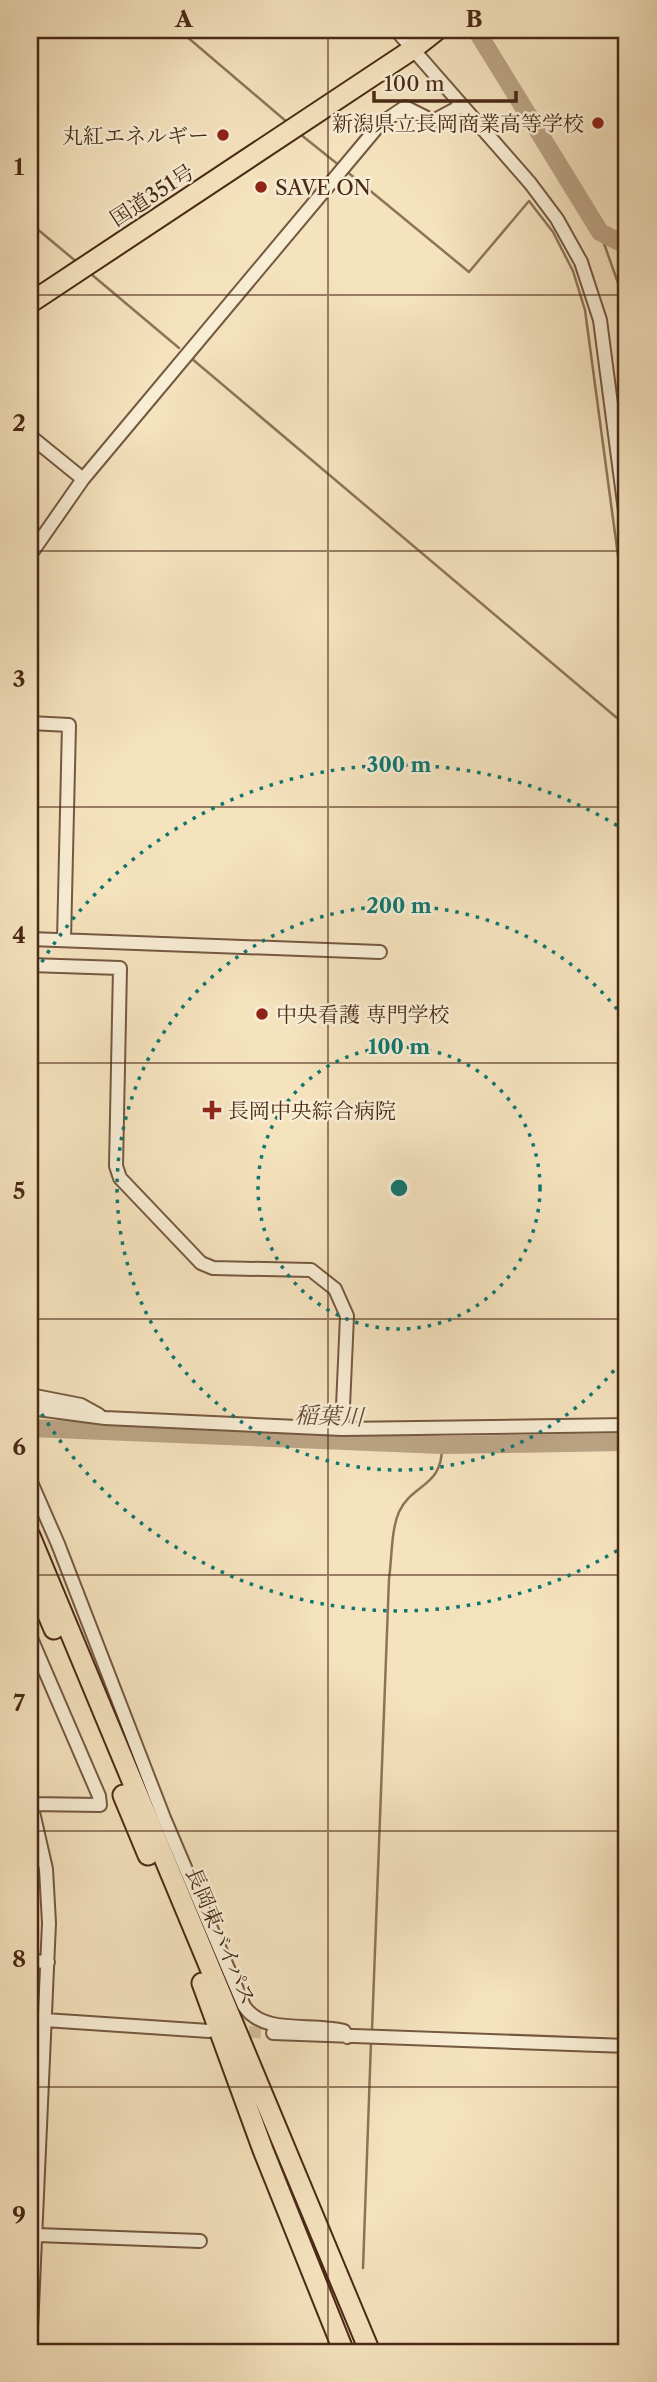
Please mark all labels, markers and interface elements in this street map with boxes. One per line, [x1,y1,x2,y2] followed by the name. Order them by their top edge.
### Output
[174,5,194,33] text: A
[465,5,483,33] text: B
[374,60,515,104] scale bar
[384,71,445,96] text: 100 m
[332,111,584,136] place label: 新潟県立長岡商業高等学校
[590,115,606,131] marker: 新潟県立長岡商業高等学校
[62,123,209,148] place label: 丸紅エネルギー
[215,127,231,143] marker: 丸紅エネルギー
[14,153,25,181] text: 1
[105,159,199,231] street label: 国道351号
[275,175,371,200] place label: SAVE ON
[253,179,269,195] marker: SAVE ON
[12,409,26,437] text: 2
[13,665,26,693] text: 3
[367,752,431,777] text: 300 m
[366,893,432,918] text: 200 m
[12,921,26,949] text: 4
[276,1002,450,1027] place label: 中央看護 専門学校
[254,1006,270,1022] marker: 中央看護 専門学校
[368,1034,430,1059] text: 100 m
[228,1098,396,1123] place label: 長岡中央綜合病院
[202,1100,222,1120] marker: 長岡中央綜合病院
[387,1176,411,1200] centre of rings
[13,1177,25,1205] text: 5
[294,1401,367,1431] water label: 稲葉川
[12,1433,26,1461] text: 6
[13,1689,25,1717] text: 7
[181,1864,261,2008] street label: 長岡東バイパス
[12,1945,26,1973] text: 8
[12,2201,26,2229] text: 9

